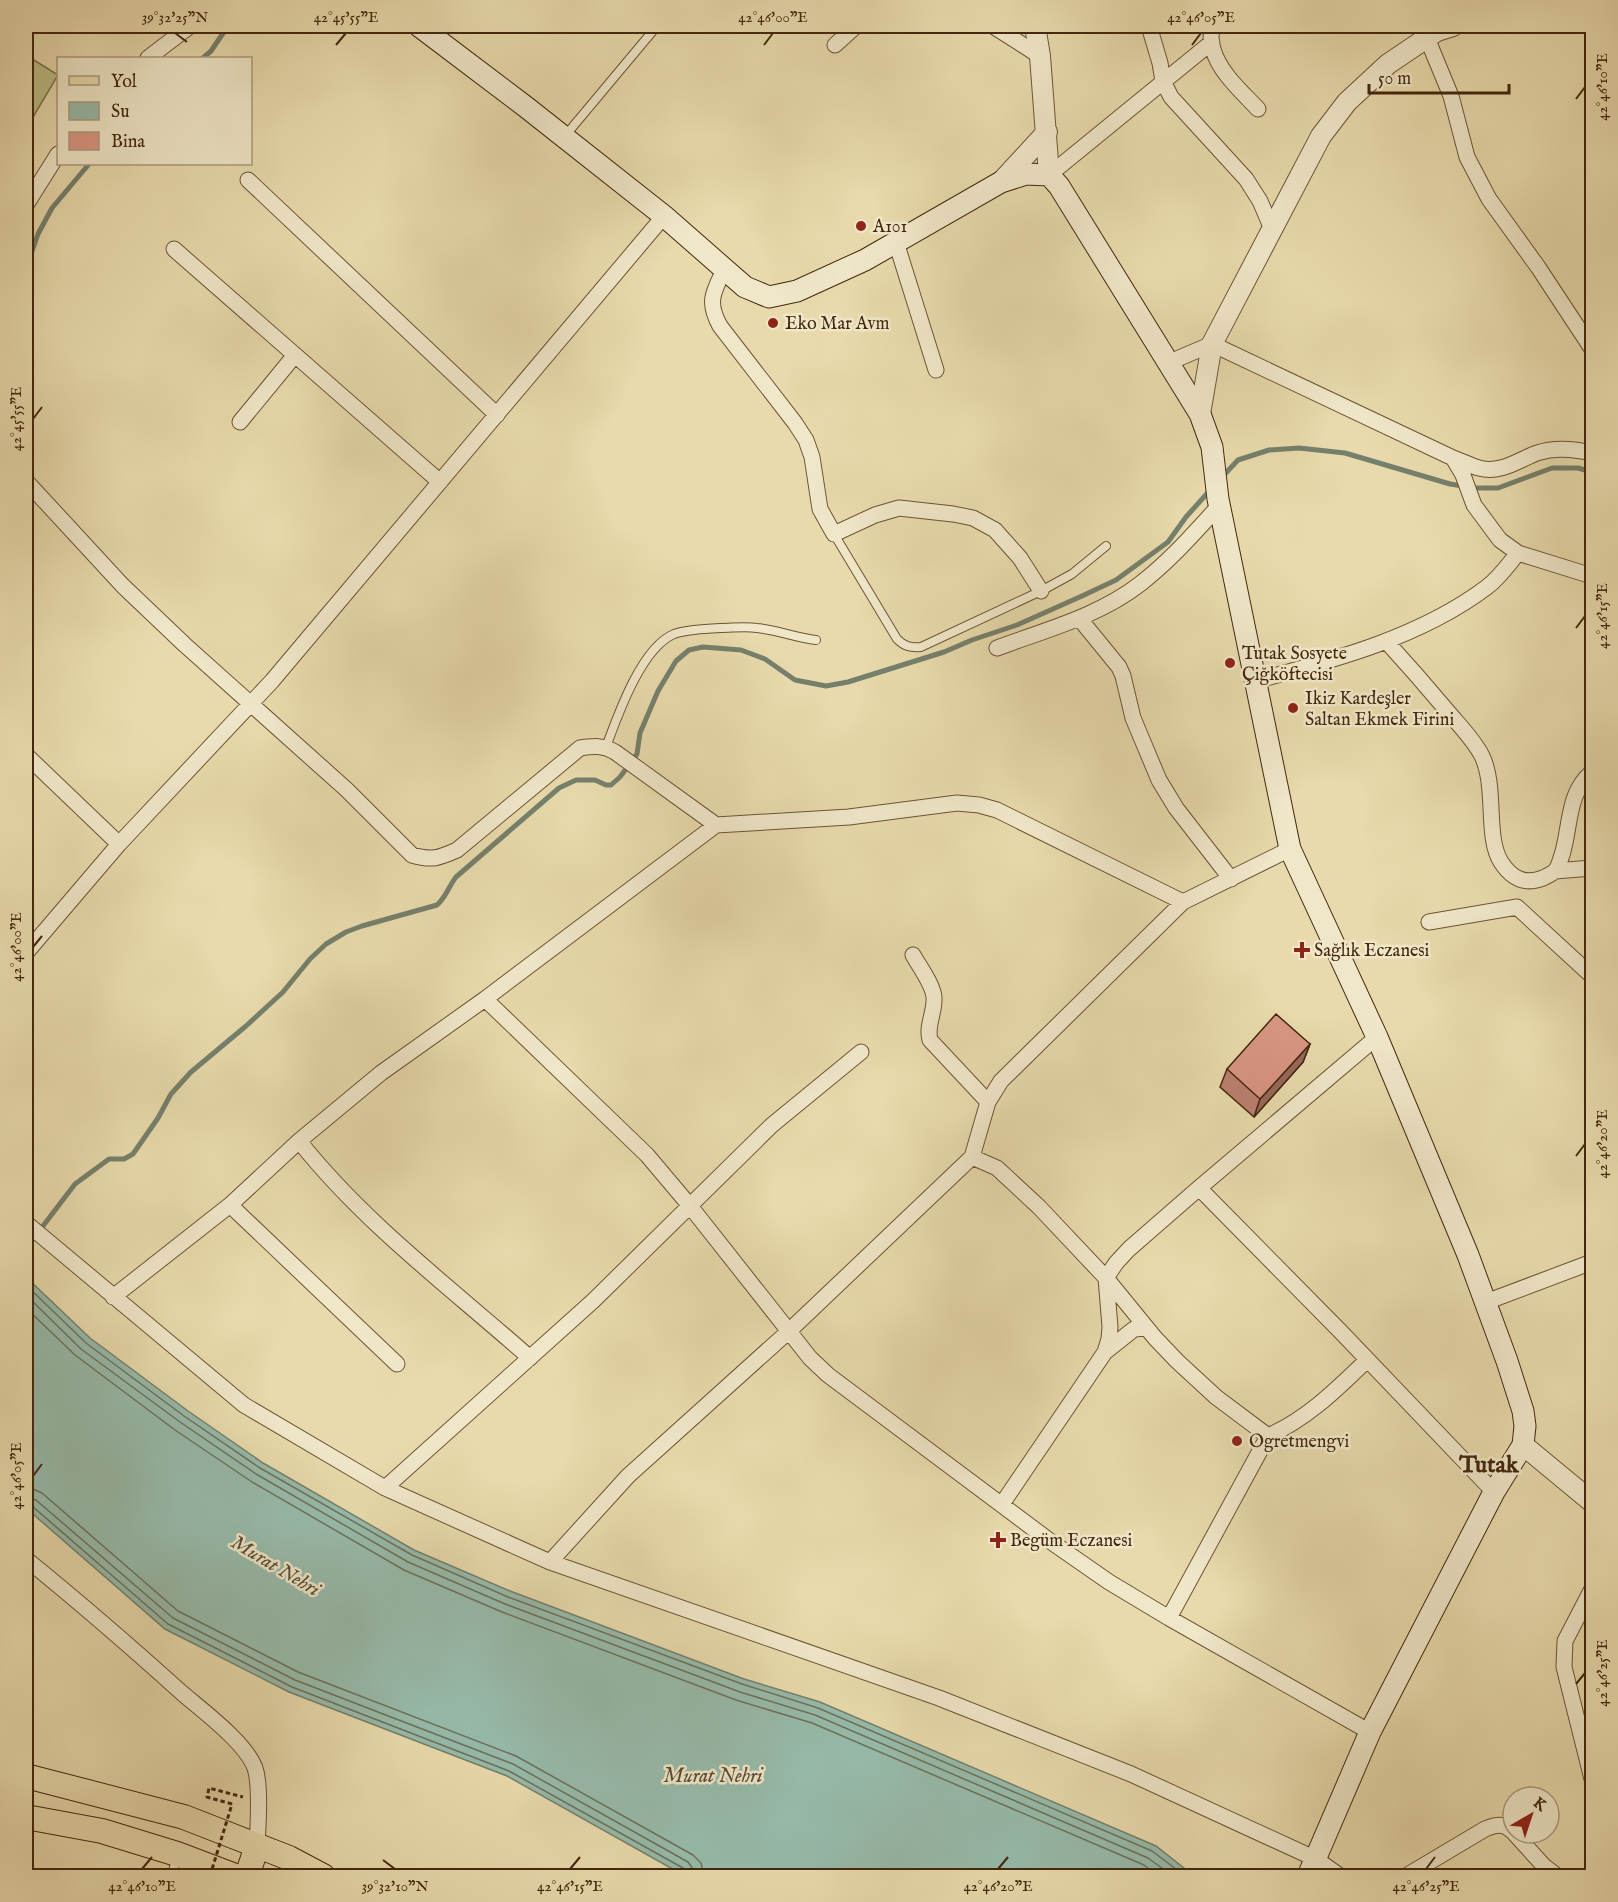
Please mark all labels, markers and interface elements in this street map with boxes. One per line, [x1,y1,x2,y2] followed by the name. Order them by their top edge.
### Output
[142,8,208,27] text: 39°32'25"N
[314,8,378,27] text: 42°45'55"E
[738,8,808,27] text: 42°46'00"E
[1167,8,1235,27] text: 42°46'05"E
[1593,53,1612,121] text: 42°46'10"E
[57,57,252,165] legend
[1369,57,1508,95] scale bar
[1378,68,1411,91] text: 50 m
[111,71,137,94] text: Yol
[111,101,130,124] text: Su
[111,131,145,154] text: Bina
[872,216,907,239] place label: A101
[854,219,868,233] marker: A101
[785,313,890,336] place label: Eko Mar Avm
[766,316,780,330] marker: Eko Mar Avm
[7,387,26,451] text: 42°45'55"E
[1593,583,1612,649] text: 42°46'15"E
[1242,643,1347,687] place label: Tutak Sosyete Çiğköftecisi
[1223,656,1237,670] marker: Tutak Sosyete Çiğköftecisi
[1305,688,1454,732] place label: Ikiz Kardeşler Saltan Ekmek Firini
[1286,701,1300,715] marker: Ikiz Kardeşler Saltan Ekmek Firini
[7,912,26,982] text: 42°46'00"E
[1314,940,1430,963] place label: Sağlık Eczanesi
[1295,943,1309,957] marker: Sağlık Eczanesi
[1593,1109,1612,1179] text: 42°46'20"E
[1249,1431,1350,1454] place label: Ogretmengvi
[1230,1434,1244,1448] marker: Ogretmengvi
[7,1442,26,1510] text: 42°46'05"E
[1458,1450,1520,1481] district label: Tutak
[226,1530,325,1603] water label: Murat Nehri
[1010,1530,1133,1553] place label: Begüm Eczanesi
[991,1533,1005,1547] marker: Begüm Eczanesi
[1593,1639,1612,1707] text: 42°46'25"E
[663,1764,764,1789] water label: Murat Nehri
[1501,1785,1561,1845] north arrow
[1528,1793,1551,1817] text: K
[108,1877,176,1896] text: 42°46'10"E
[362,1877,429,1896] text: 39°32'10"N
[537,1877,603,1896] text: 42°46'15"E
[963,1877,1033,1896] text: 42°46'20"E
[1392,1877,1460,1896] text: 42°46'25"E

